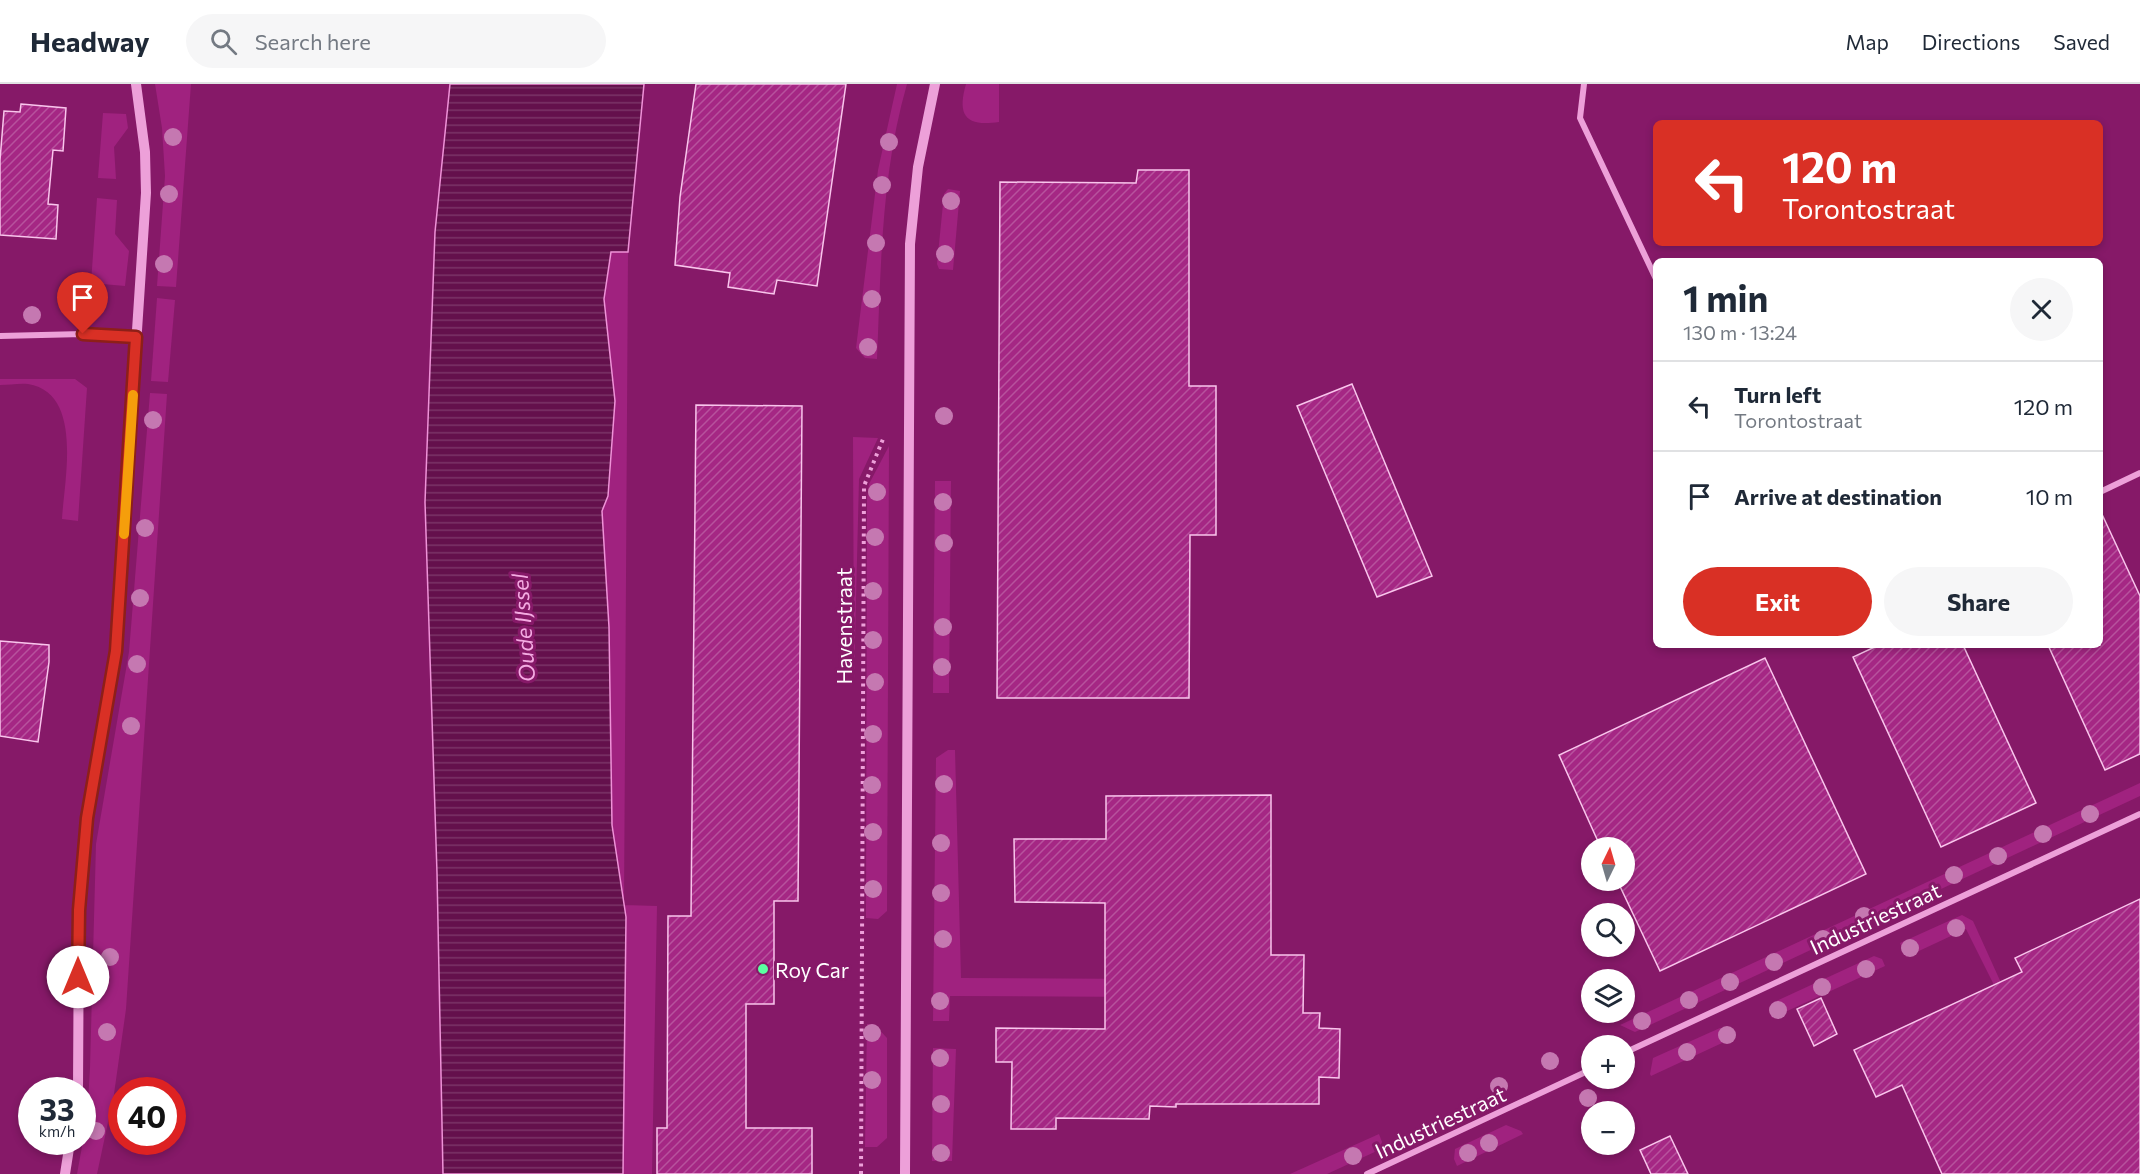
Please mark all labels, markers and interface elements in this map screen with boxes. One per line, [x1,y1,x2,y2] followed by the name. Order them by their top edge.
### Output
[186,14,606,68] search box
[30,24,150,58] text: Headway
[207,25,240,58] icon: search
[255,28,371,55] text: Search here
[1846,29,1889,54] text: Map
[1922,29,2020,54] text: Directions
[2053,29,2110,54] text: Saved
[1782,140,1897,192] text: 120 m
[1683,144,1761,222] icon: left
[1782,192,1955,225] text: Torontostraat
[57,272,108,334] pin
[1683,275,1768,319] text: 1 min
[2010,278,2073,341] button: close
[66,281,99,314] icon: arrive
[1683,320,1797,344] text: 130 m · 13:24
[1734,381,1821,408] text: Turn left
[1683,390,1716,423] icon: left
[2014,393,2073,420] text: 120 m
[1734,408,1862,432] text: Torontostraat
[1683,480,1716,513] icon: arrive
[1734,483,1942,510] text: Arrive at destination
[2026,483,2073,510] text: 10 m
[1683,567,1872,636] button: Exit
[1884,567,2073,636] button: Share
[831,568,856,684] street label: Havenstraat
[506,573,540,683] water label: Oude IJssel
[1581,837,1635,891] north arrow
[1581,837,1635,1155] map controls
[1806,877,1944,959] street label: Industriestraat
[1581,903,1635,957] button: search
[46,945,110,1009] position arrow
[775,957,849,982] place label: Roy Car
[756,962,770,976] marker: Roy Car
[1581,969,1635,1023] button: layers
[1581,1035,1635,1089] button: +
[108,1077,186,1155] speed limit sign: 40
[1371,1081,1509,1163] street label: Industriestraat
[40,1090,74,1127] text: 33
[1581,1101,1635,1155] button: −
[39,1122,75,1140] text: km/h

